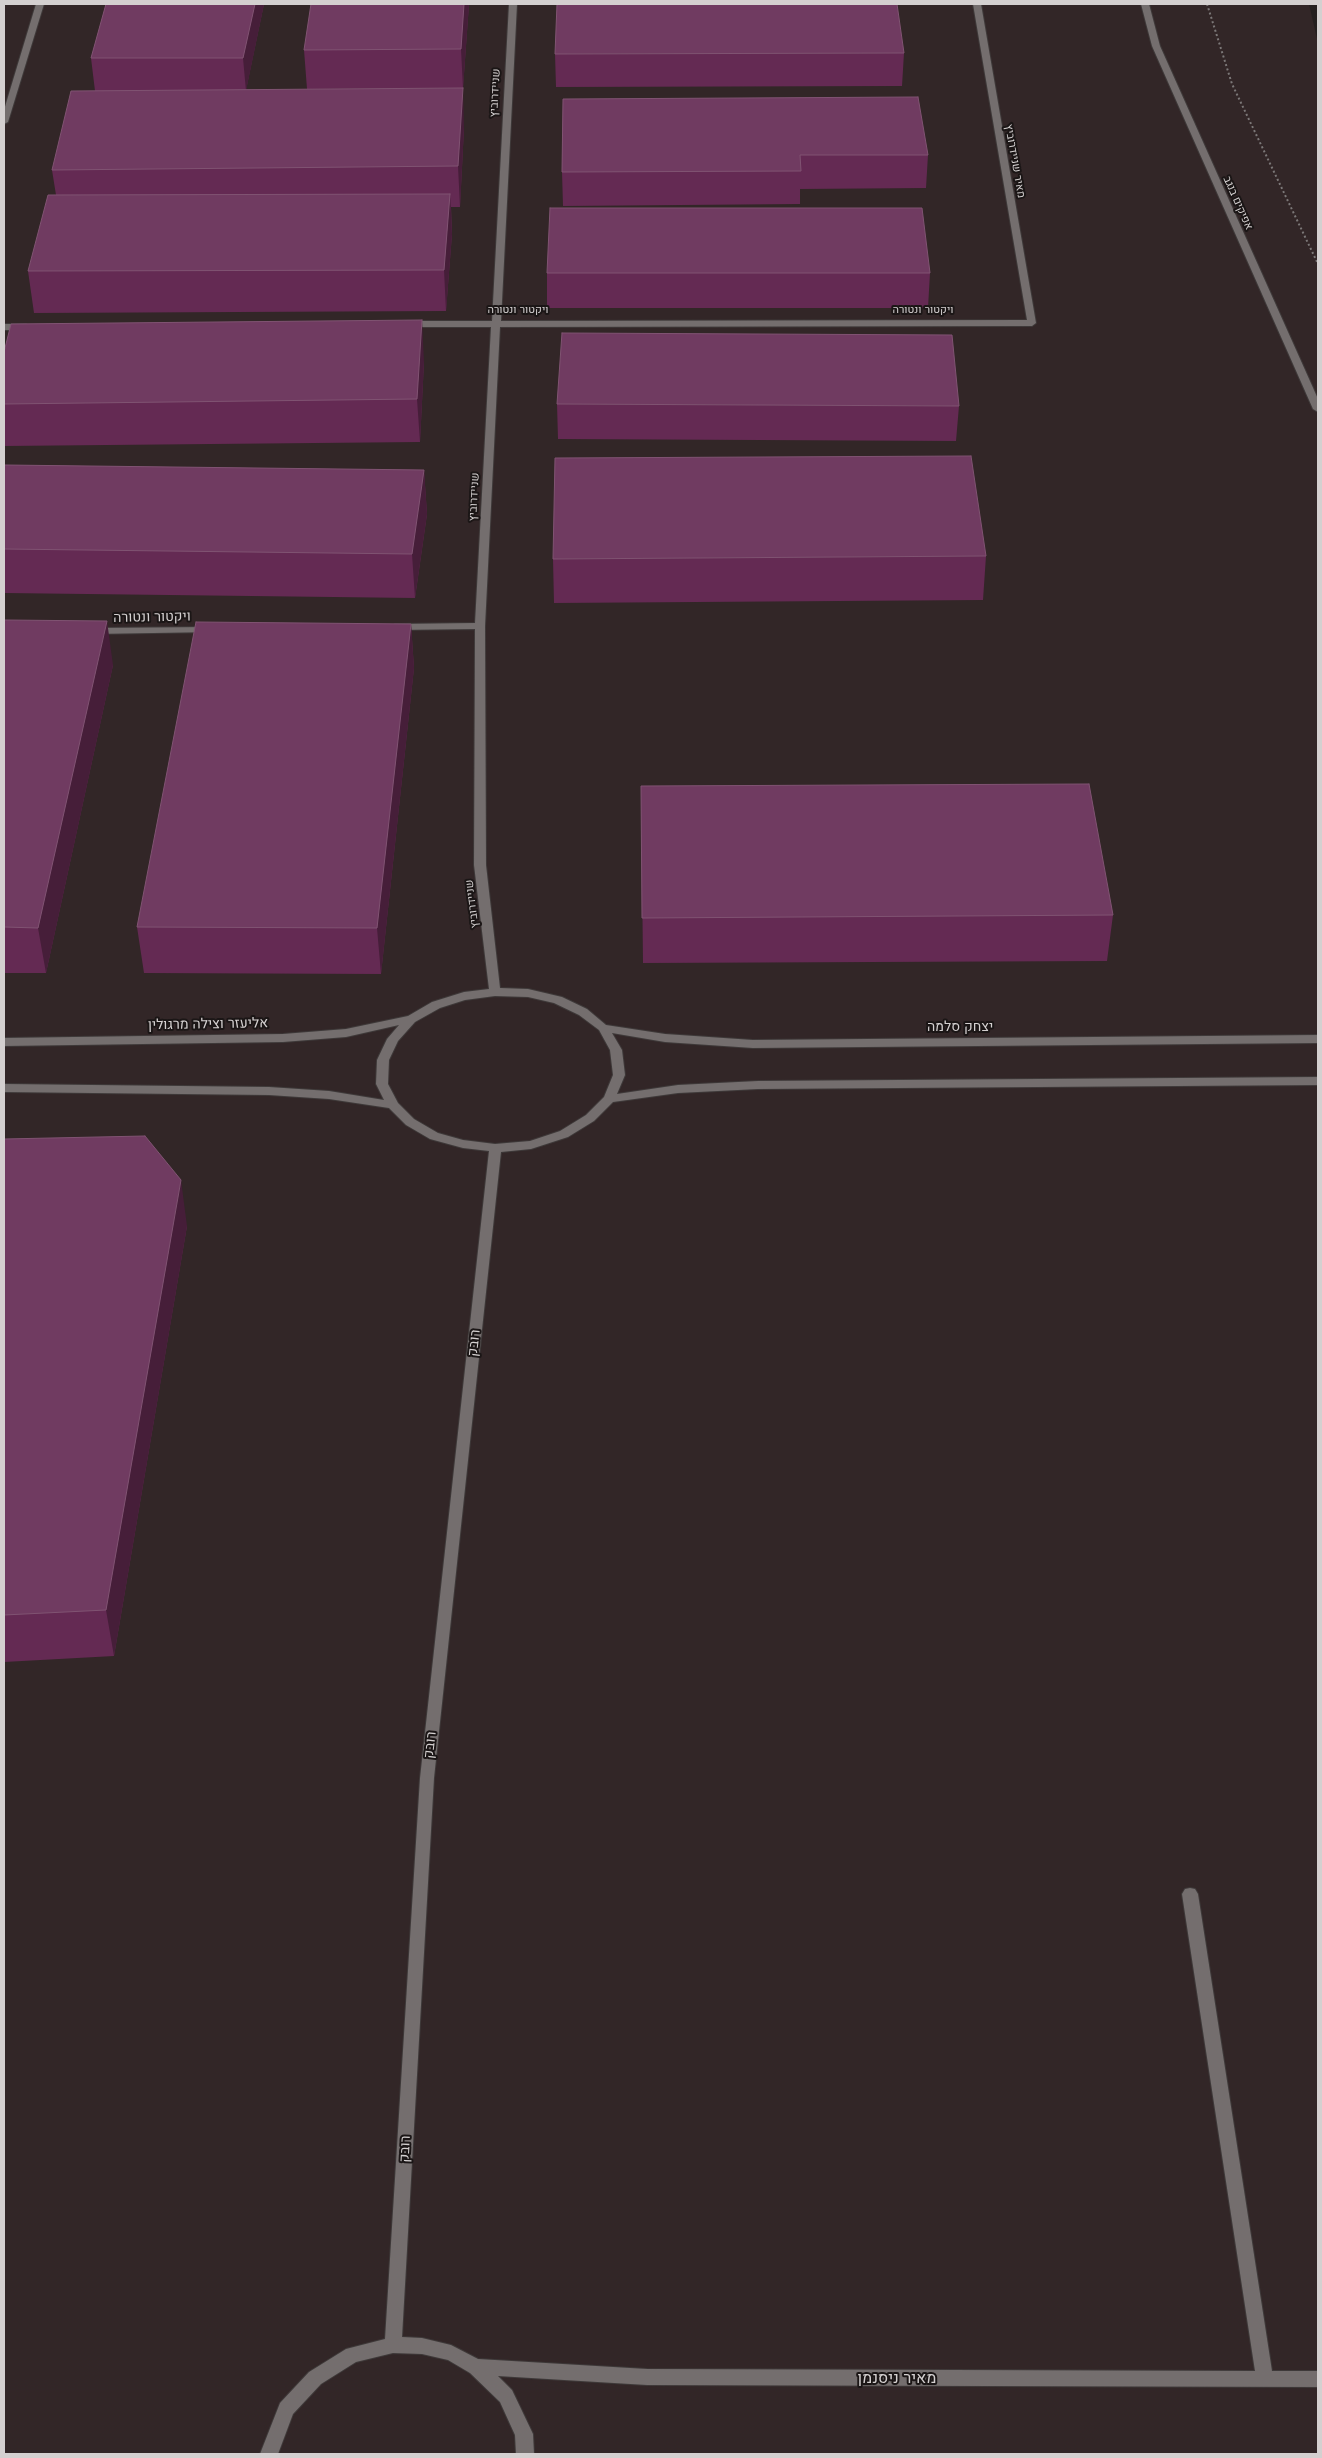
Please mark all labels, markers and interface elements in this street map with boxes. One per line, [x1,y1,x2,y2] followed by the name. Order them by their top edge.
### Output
[487,68,503,118] street label: שניידרוביץ
[1002,123,1028,199] street label: מאיר שניידרוביץ
[1220,174,1256,232] street label: אפיקים בנגב
[487,303,549,317] street label: ויקטור ונטורה
[892,303,954,317] street label: ויקטור ונטורה
[466,472,482,522] street label: שניידרוביץ
[113,608,191,626] street label: ויקטור ונטורה
[462,879,482,929] street label: שניידרוביץ
[148,1015,268,1033] street label: אליעזר וצילה מרגולין
[927,1019,993,1035] street label: יצחק סלמה
[464,1329,484,1357] street label: רובק
[420,1731,440,1759] street label: רובק
[396,2135,414,2163] street label: רובק
[858,2368,936,2388] street label: מאיר ניסנמן

